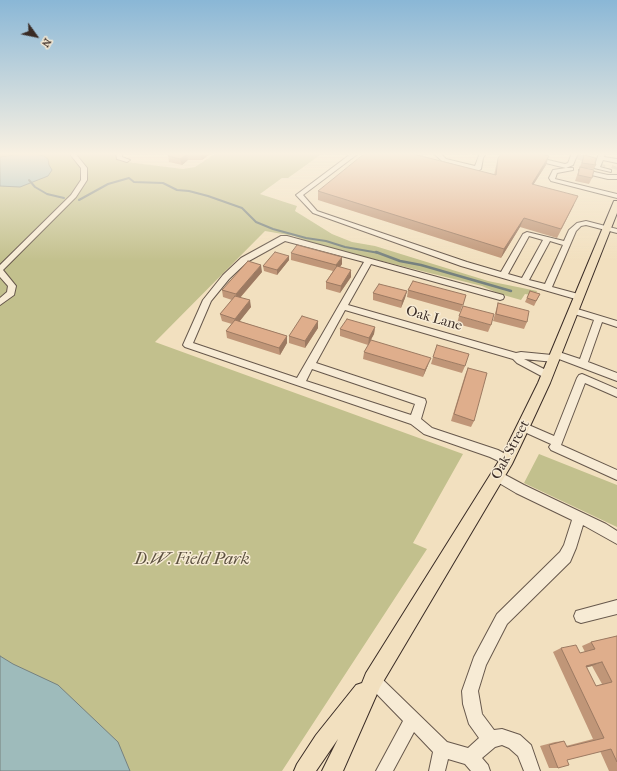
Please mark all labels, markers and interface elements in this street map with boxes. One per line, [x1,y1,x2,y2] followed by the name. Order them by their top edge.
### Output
[16,16,56,56] north arrow
[39,36,54,50] text: N
[404,303,464,335] street label: Oak Lane
[488,417,534,483] street label: Oak Street
[134,550,250,570] park label: D.W. Field Park

